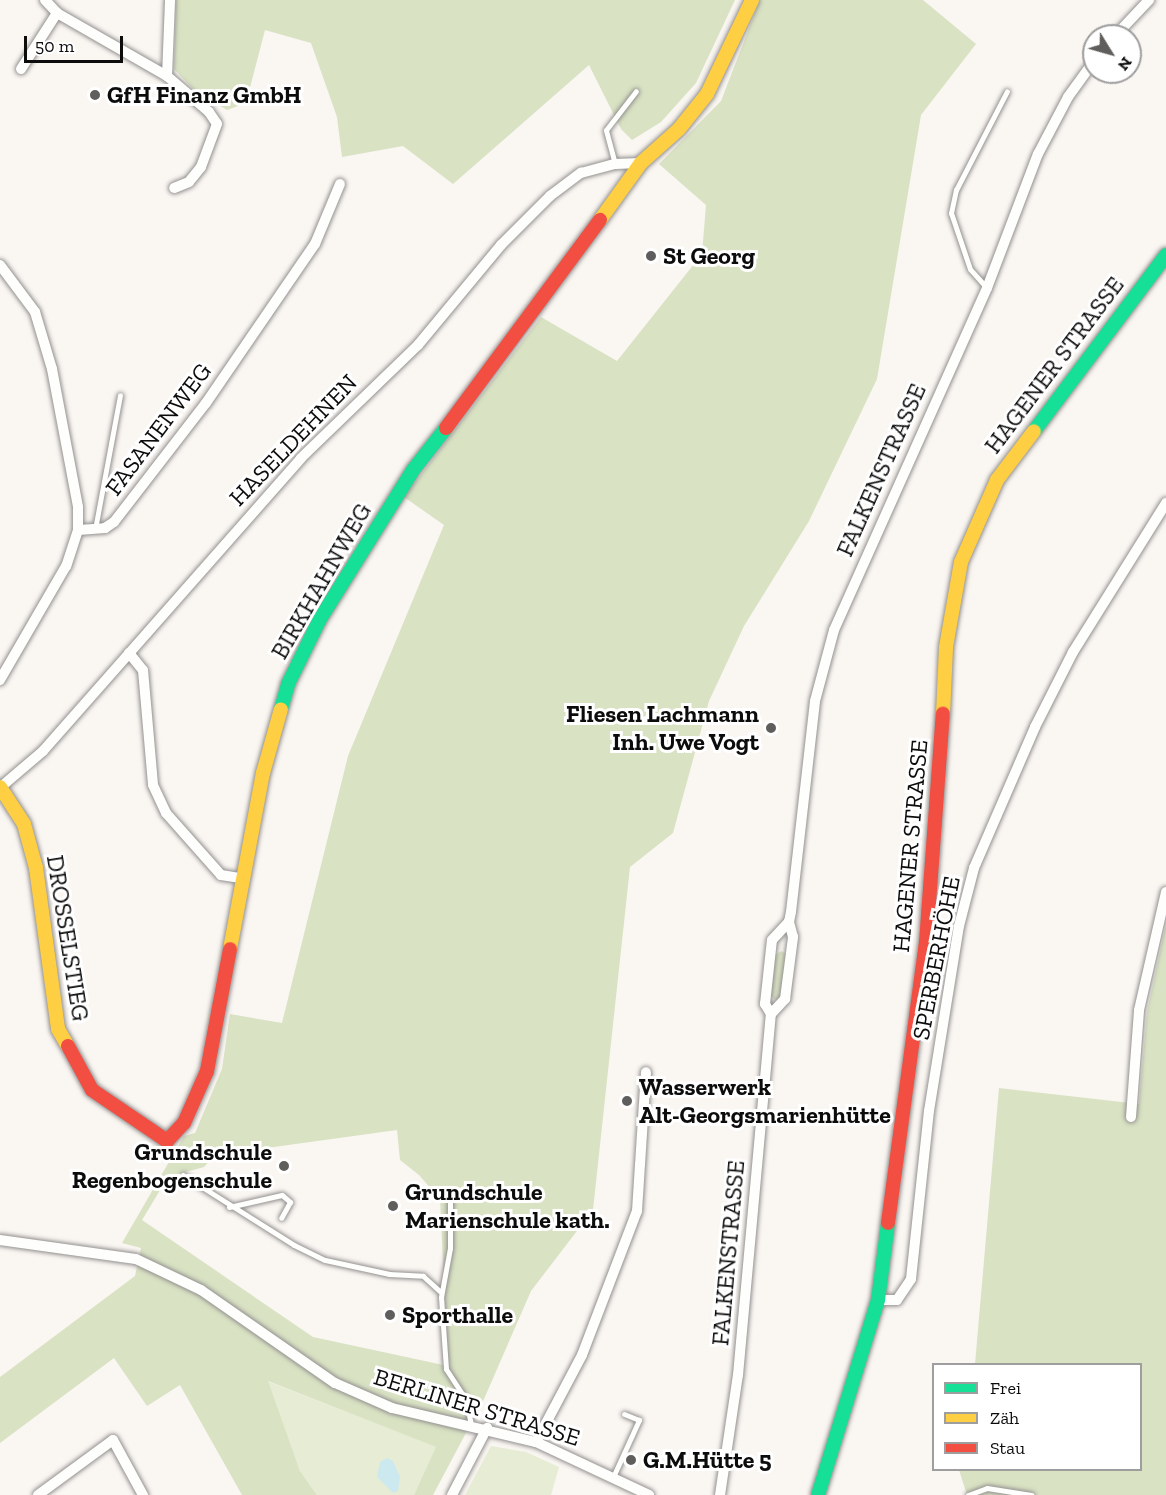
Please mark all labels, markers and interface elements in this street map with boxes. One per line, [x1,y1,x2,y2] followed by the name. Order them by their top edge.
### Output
[27,24,126,62] scale bar
[1082,24,1142,84] north arrow
[35,35,74,57] text: 50 m
[1114,53,1136,75] text: N
[107,81,301,109] place label: GfH Finanz GmbH
[88,88,102,102] marker: GfH Finanz GmbH
[663,242,755,270] place label: St Georg
[644,249,658,263] marker: St Georg
[978,271,1130,459] street label: HAGENER STRASSE
[99,357,217,501] street label: FASANENWEG
[223,368,363,512] street label: HASELDEHNEN
[830,379,932,561] street label: FALKENSTRASSE
[265,498,377,664] street label: BIRKHAHNWEG
[566,700,759,756] place label: Fliesen Lachmann Inh. Uwe Vogt
[764,721,778,735] marker: Fliesen Lachmann Inh. Uwe Vogt
[886,738,934,954] street label: HAGENER STRASSE
[41,853,95,1023] street label: DROSSELSTIEG
[906,874,966,1042] street label: SPERBERHÖHE
[639,1073,891,1129] place label: Wasserwerk Alt-Georgsmarienhütte
[620,1094,634,1108] marker: Wasserwerk Alt-Georgsmarienhütte
[72,1138,272,1194] place label: Grundschule Regenbogenschule
[277,1159,291,1173] marker: Grundschule Regenbogenschule
[706,1159,750,1347] street label: FALKENSTRASSE
[405,1178,610,1234] place label: Grundschule Marienschule kath.
[386,1199,400,1213] marker: Grundschule Marienschule kath.
[402,1301,513,1329] place label: Sporthalle
[383,1308,397,1322] marker: Sporthalle
[370,1362,584,1452] street label: BERLINER STRASSE
[932,1363,1142,1471] legend
[990,1377,1021,1399] text: Frei
[990,1407,1019,1429] text: Zäh
[990,1437,1025,1459] text: Stau
[643,1446,771,1474] place label: G.M.Hütte 5
[624,1453,638,1467] marker: G.M.Hütte 5

